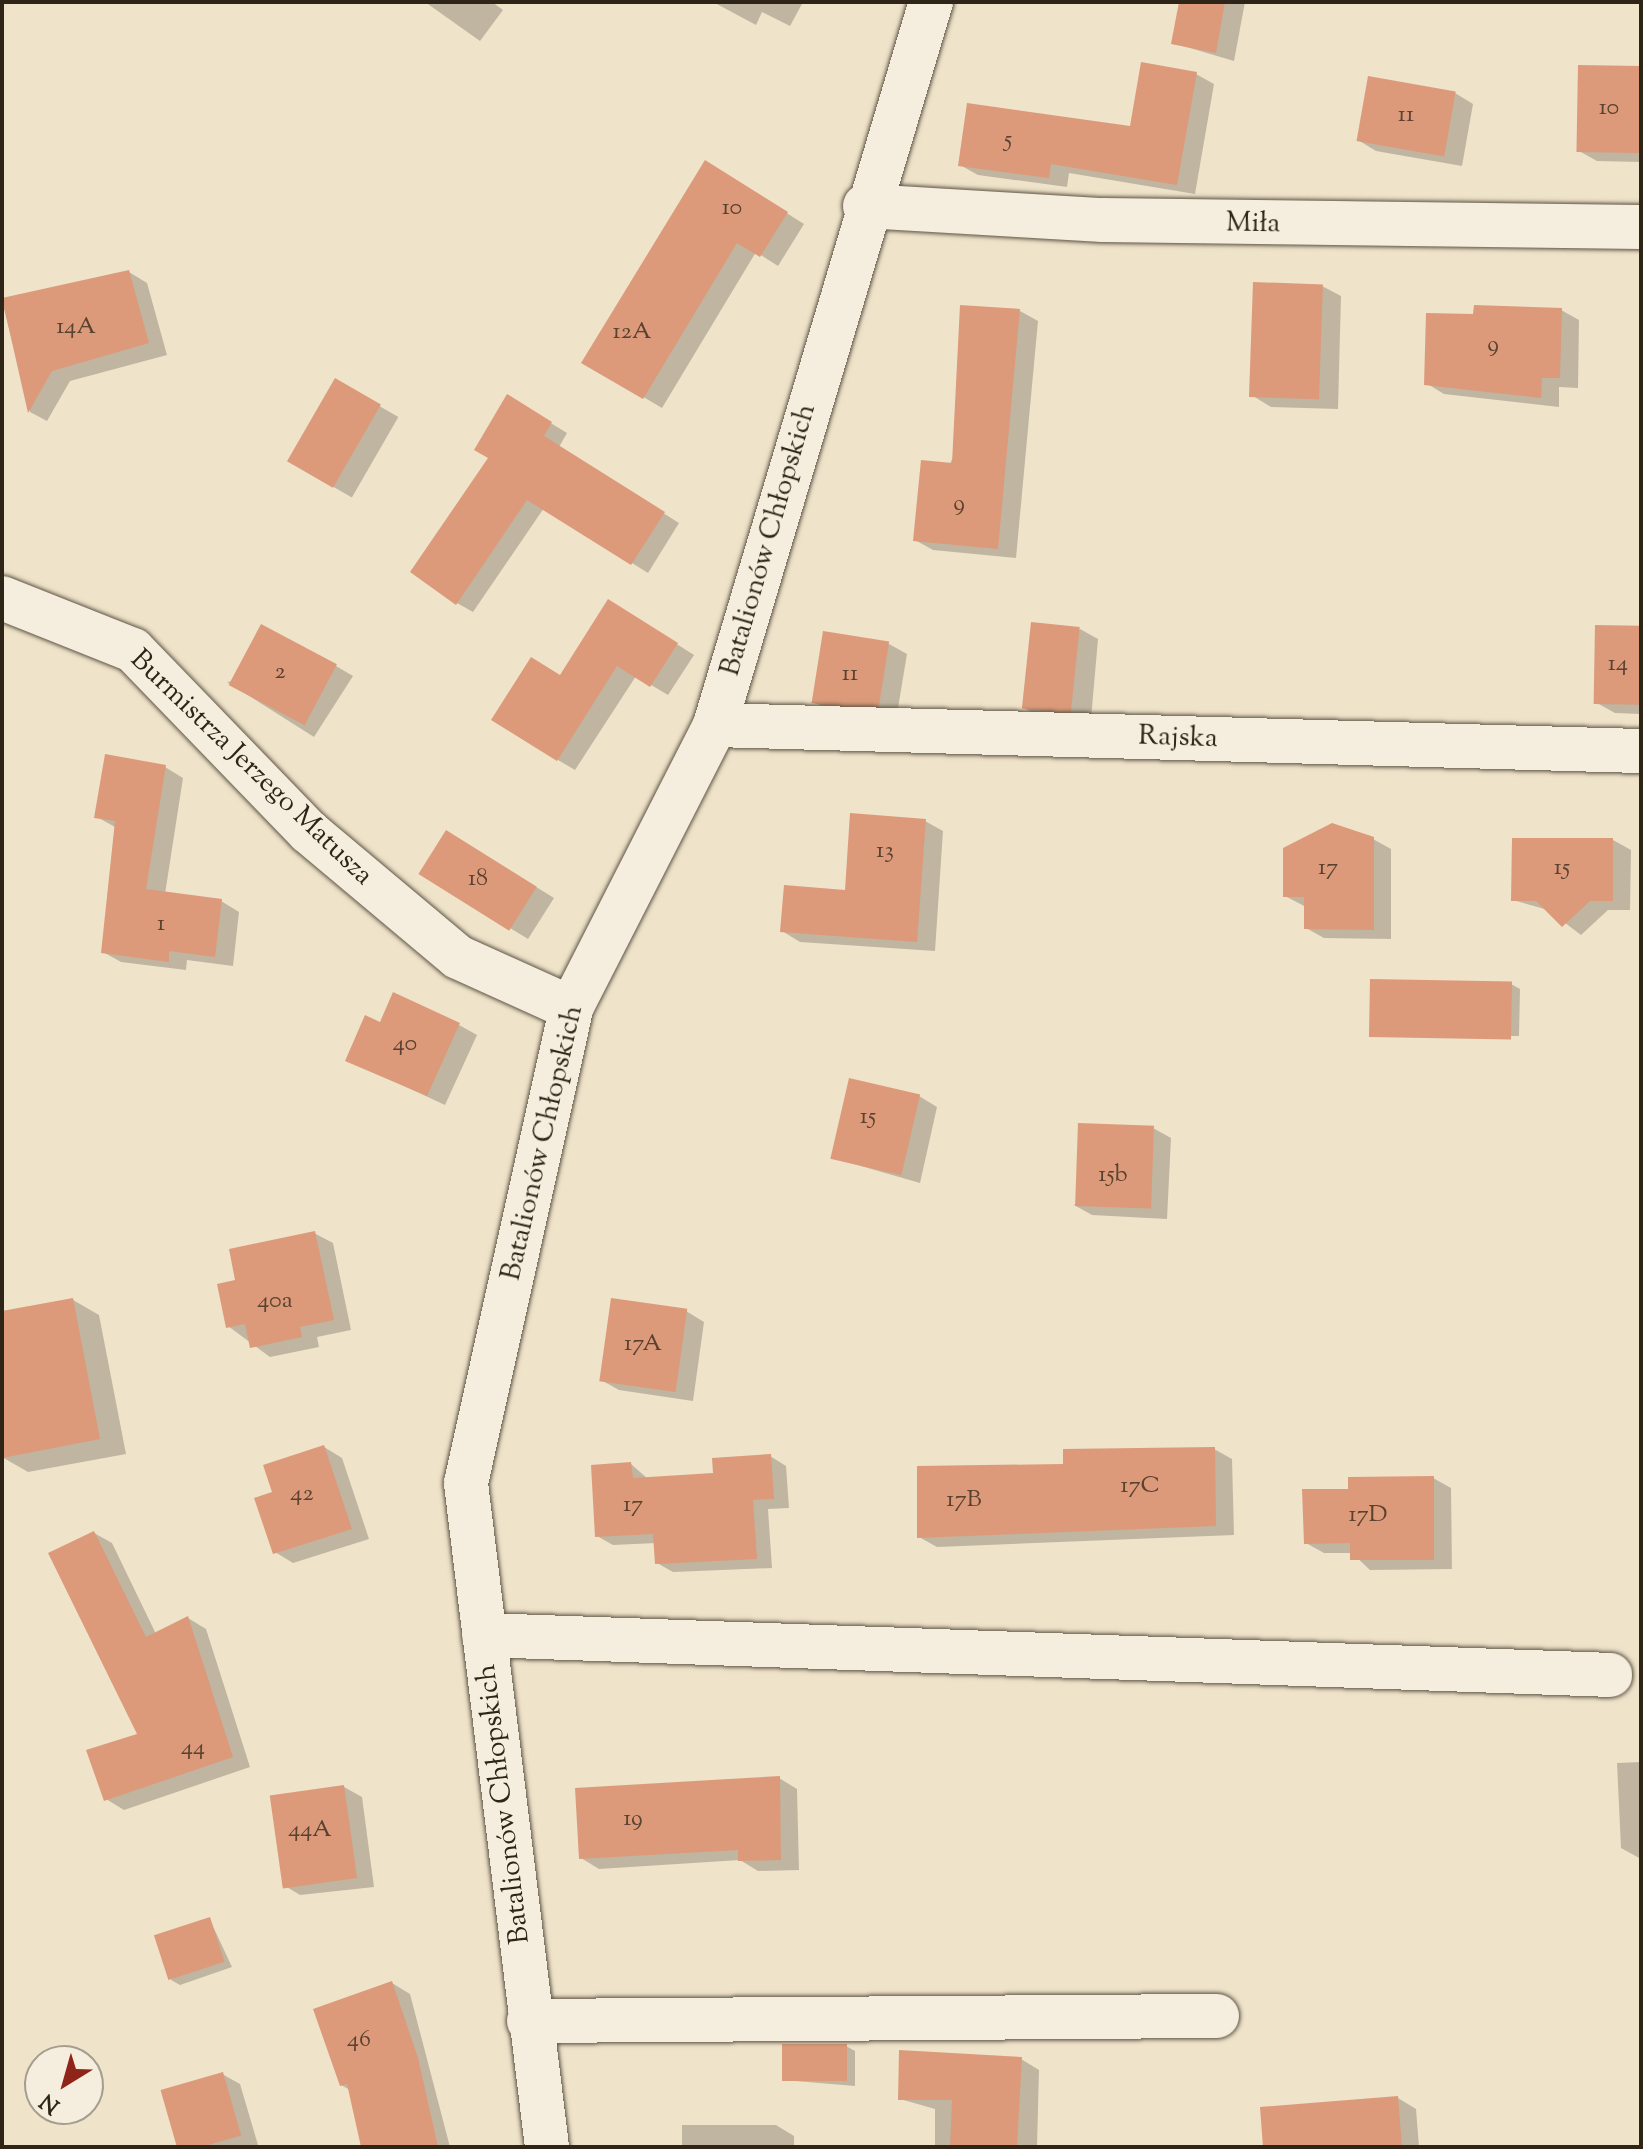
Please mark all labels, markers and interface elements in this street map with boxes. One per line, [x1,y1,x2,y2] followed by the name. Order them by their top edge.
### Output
[1599,95,1619,123] house number: 10
[1398,102,1414,130] house number: 11
[1004,127,1012,155] house number: 5
[722,195,742,223] house number: 10
[1226,207,1280,241] street label: Miła
[56,314,96,342] house number: 14A
[613,319,651,347] house number: 12A
[1487,332,1499,360] house number: 9
[714,400,824,680] street label: Batalionów Chłopskich
[953,491,965,519] house number: 9
[123,643,379,893] street label: Burmistrza Jerzego Matusza
[1608,651,1628,679] house number: 14
[274,659,286,687] house number: 2
[842,661,858,689] house number: 11
[1138,720,1218,756] street label: Rajska
[876,838,894,866] house number: 13
[1318,855,1338,883] house number: 17
[1554,855,1570,883] house number: 15
[468,866,488,894] house number: 18
[157,911,165,939] house number: 1
[495,1002,591,1284] street label: Batalionów Chłopskich
[393,1031,417,1059] house number: 40
[860,1104,876,1132] house number: 15
[1098,1162,1128,1190] house number: 15b
[257,1288,293,1316] house number: 40a
[624,1331,662,1359] house number: 17A
[1120,1473,1160,1501] house number: 17C
[290,1481,314,1509] house number: 42
[946,1487,982,1515] house number: 17B
[623,1492,643,1520] house number: 17
[1348,1502,1388,1530] house number: 17D
[470,1662,538,1946] street label: Batalionów Chłopskich
[181,1735,205,1763] house number: 44
[623,1806,643,1834] house number: 19
[288,1817,332,1845] house number: 44A
[347,2027,371,2055] house number: 46
[24,2045,104,2125] north arrow
[34,2085,67,2121] text: N

